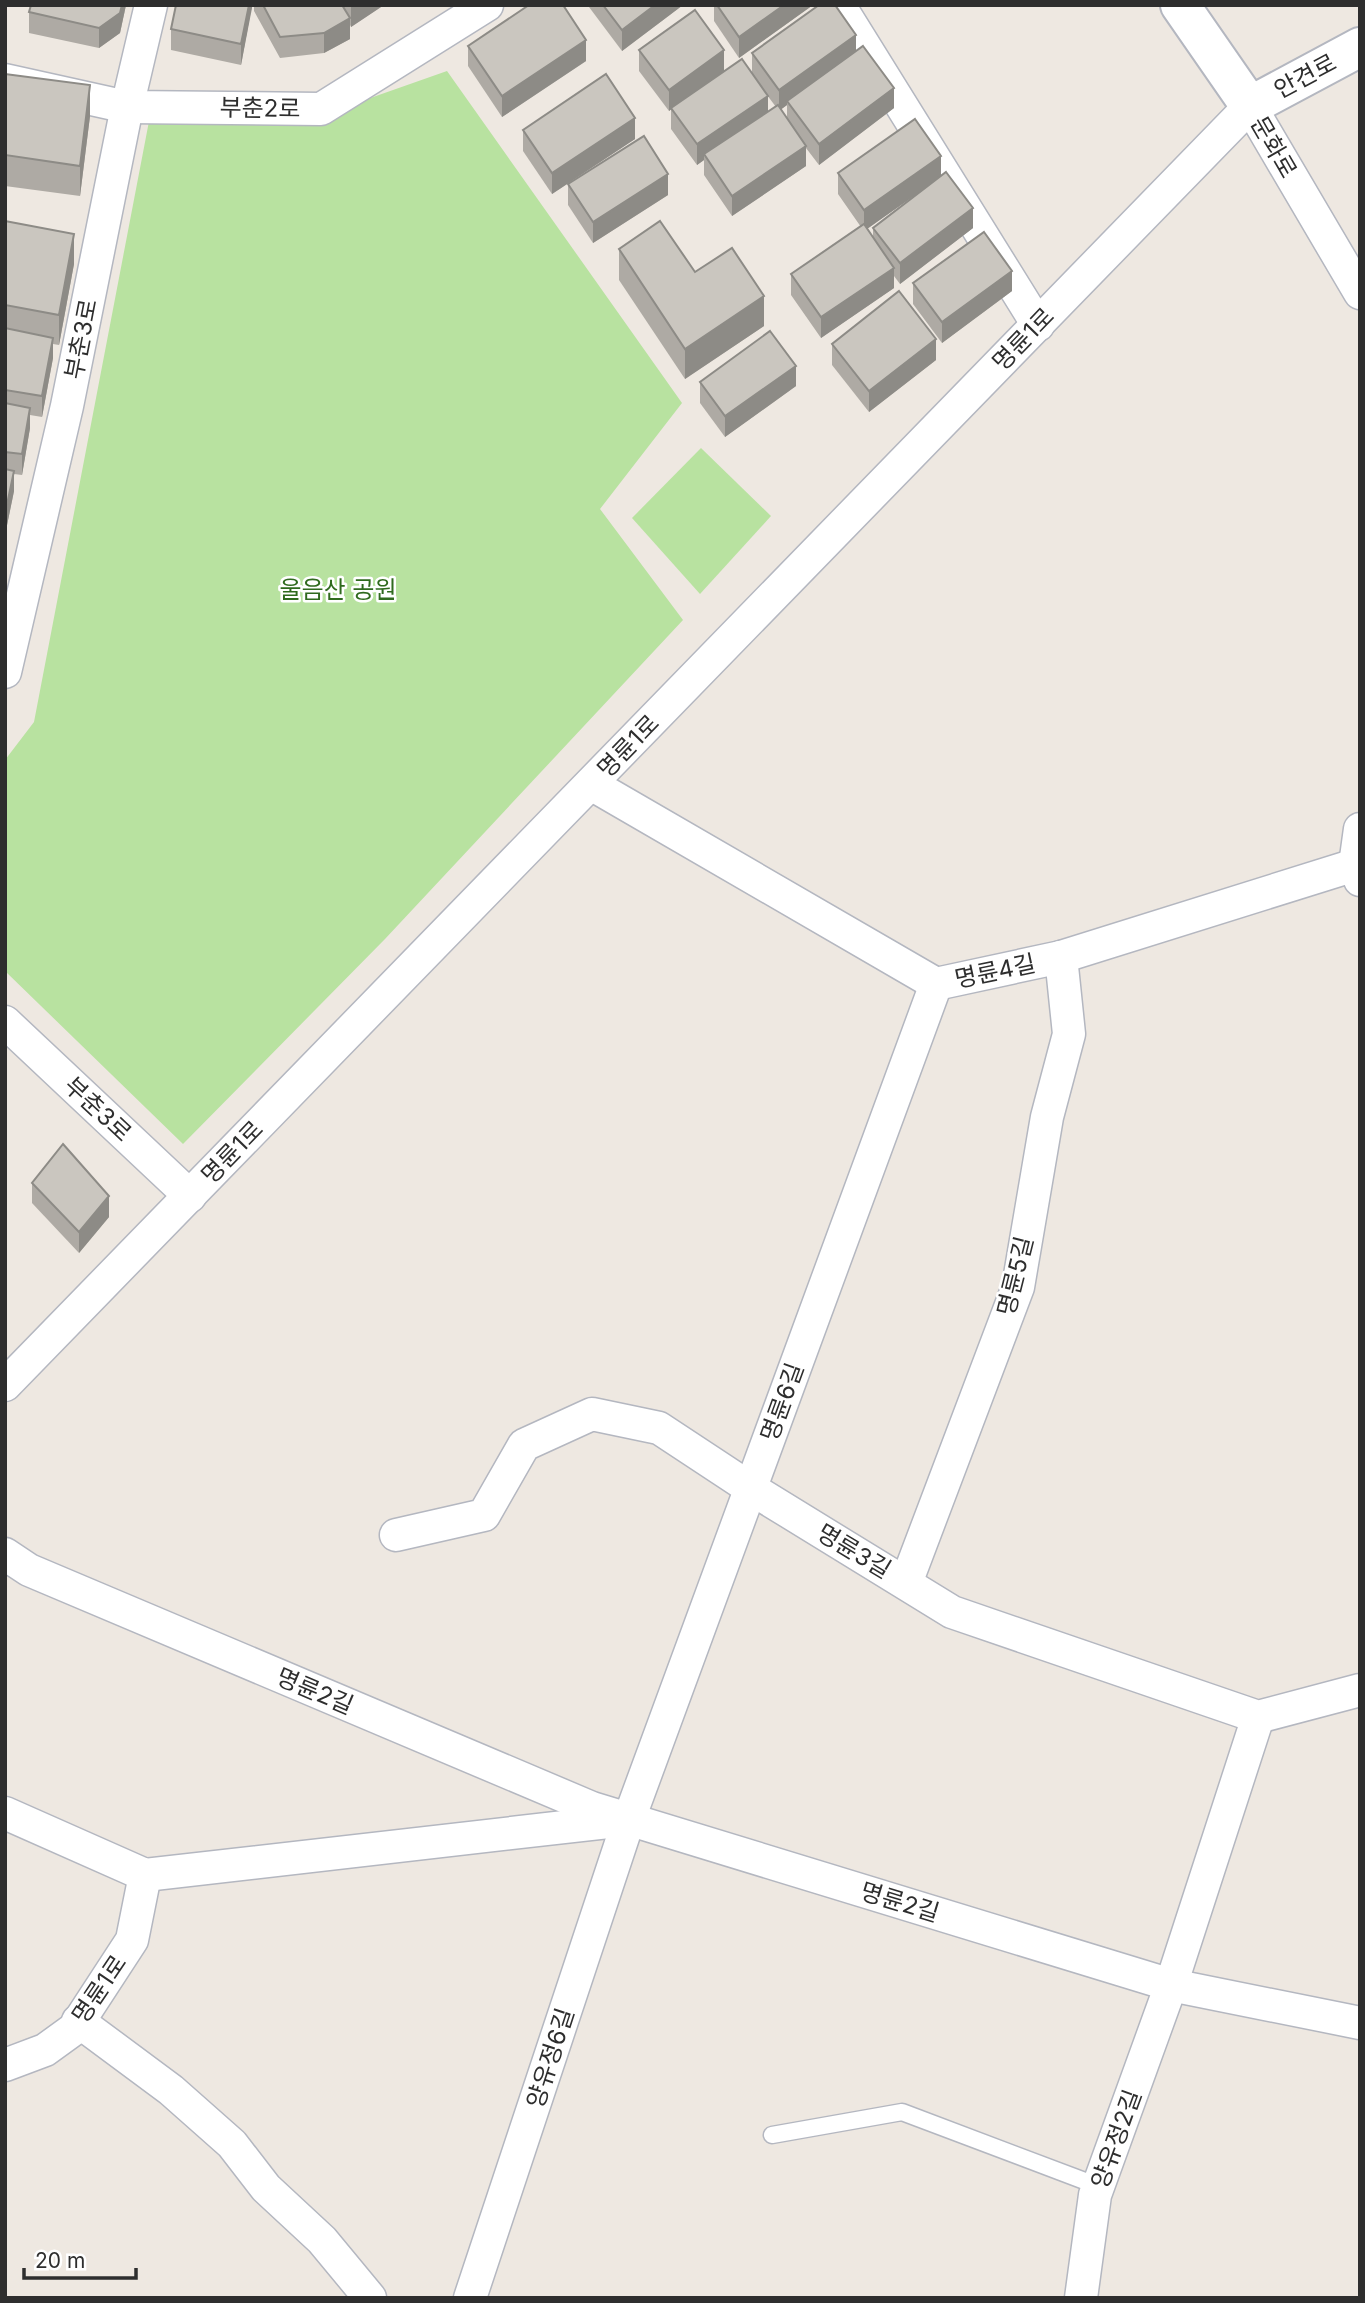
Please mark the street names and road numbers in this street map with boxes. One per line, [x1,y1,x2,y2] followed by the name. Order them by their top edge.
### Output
[1269,48,1341,104] street label: 안견로
[219,93,301,123] street label: 부춘2로
[1245,111,1303,183] street label: 문화로
[59,296,103,382] street label: 부춘3로
[986,302,1060,376] street label: 명륜1로
[591,709,665,783] street label: 명륜1로
[952,948,1038,994] street label: 명륜4길
[58,1071,138,1147] street label: 부춘3로
[195,1115,269,1189] street label: 명륜1로
[991,1233,1039,1319] street label: 명륜5길
[755,1359,809,1445] street label: 명륜6길
[812,1518,896,1584] street label: 명륜3길
[272,1662,358,1720] street label: 명륜2길
[857,1876,943,1928] street label: 명륜2길
[66,1949,132,2029] street label: 명륜1로
[520,2004,580,2112] street label: 양유정6길
[1085,2086,1147,2192] street label: 양유정2길

